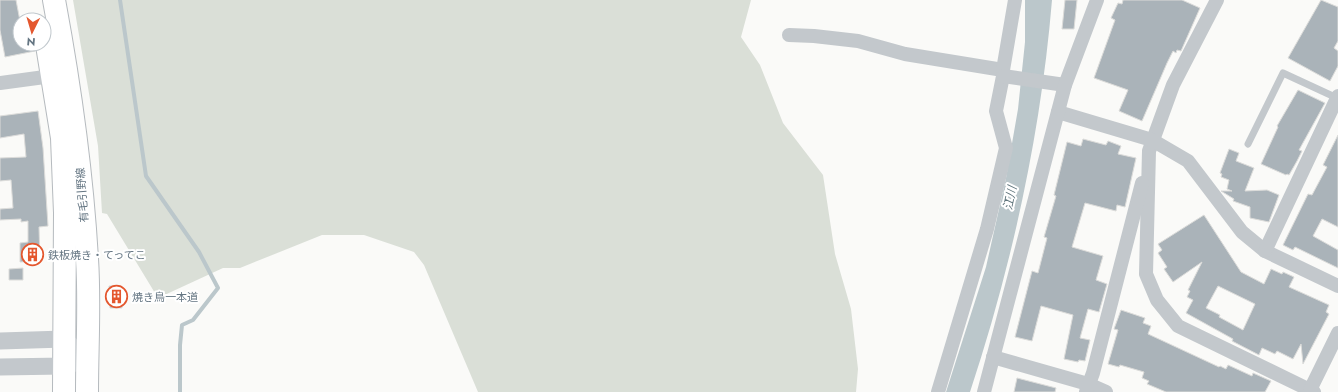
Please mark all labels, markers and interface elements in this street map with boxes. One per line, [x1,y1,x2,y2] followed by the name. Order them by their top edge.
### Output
[12,12,52,52] north arrow
[26,34,36,50] text: N
[72,167,92,223] street label: 有毛引野線
[999,182,1022,212] water label: 江川
[19,242,45,268] building icon: 鉄板焼き・てってこ
[48,247,146,263] place label: 鉄板焼き・てってこ
[103,284,129,310] building icon: 焼き鳥一本道
[132,289,198,305] place label: 焼き鳥一本道

